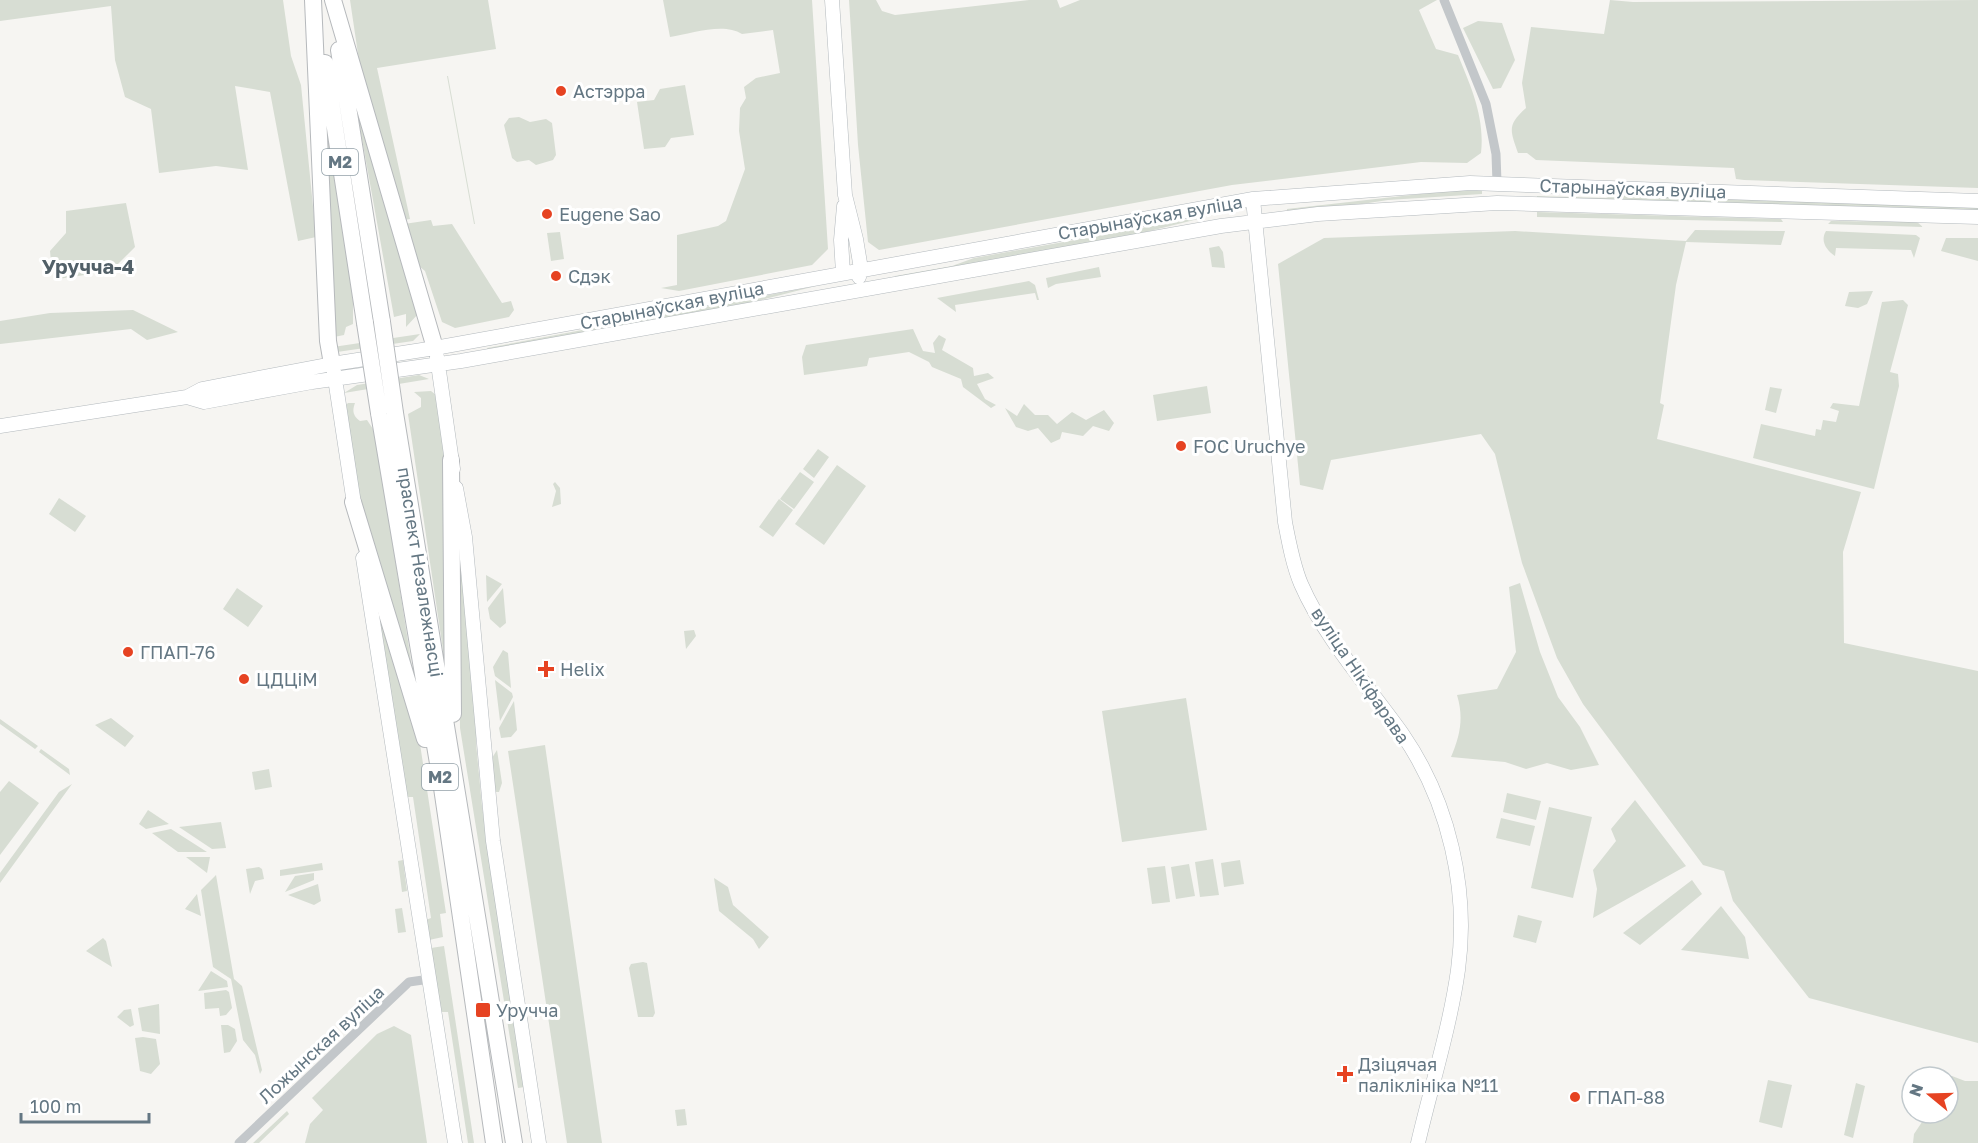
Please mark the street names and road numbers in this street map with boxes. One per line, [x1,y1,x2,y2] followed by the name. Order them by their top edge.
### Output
[322,149,358,175] road number: М2
[1539,174,1727,202] street label: Старынаўская вуліца
[1056,190,1244,244] street label: Старынаўская вуліца
[578,276,766,334] street label: Старынаўская вуліца
[394,465,448,679] street label: праспект Незалежнасці
[1307,603,1415,747] street label: вуліца Нікіфарава
[422,764,458,790] road number: М2
[254,980,388,1108] street label: Ложынская вуліца

